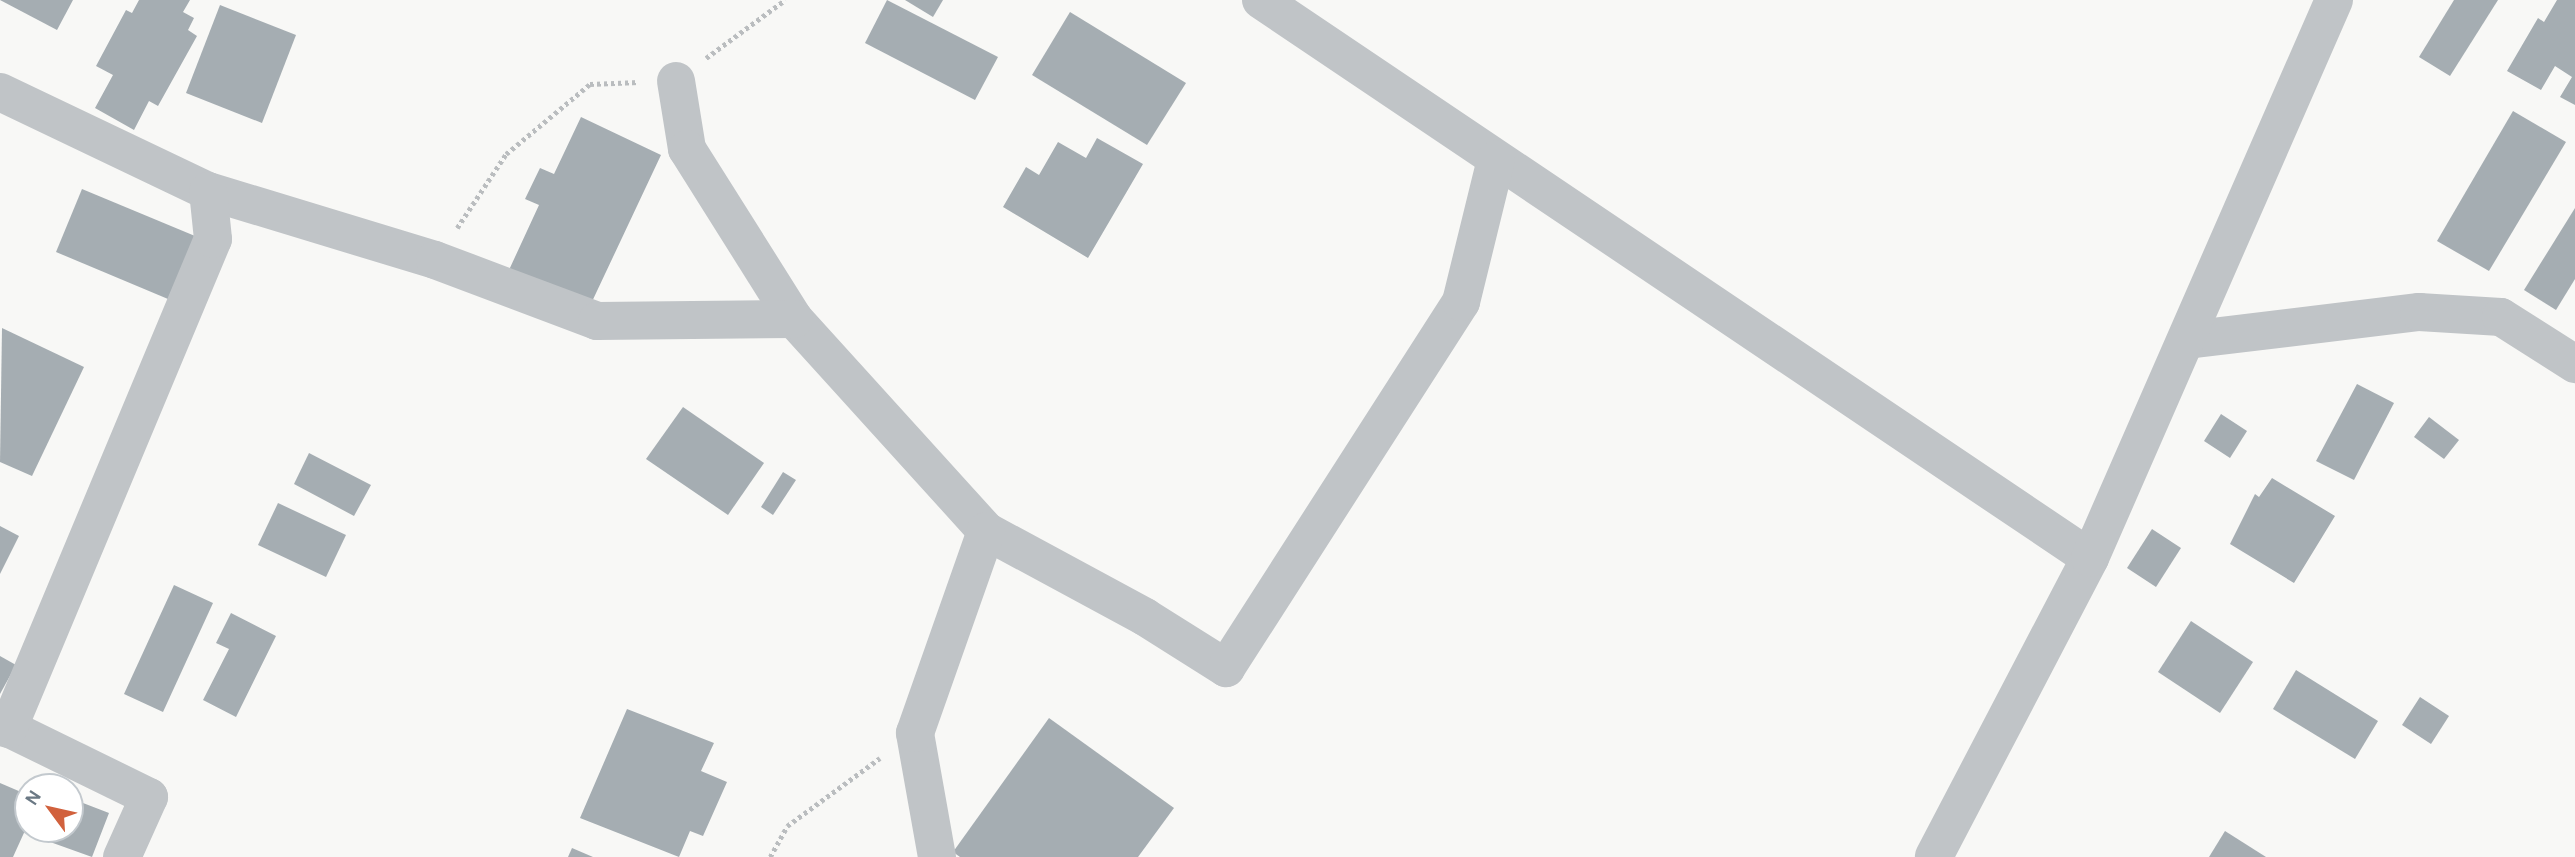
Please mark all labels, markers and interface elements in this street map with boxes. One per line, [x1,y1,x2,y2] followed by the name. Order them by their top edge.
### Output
[14,773,84,843] north arrow
[20,786,46,809] text: N

